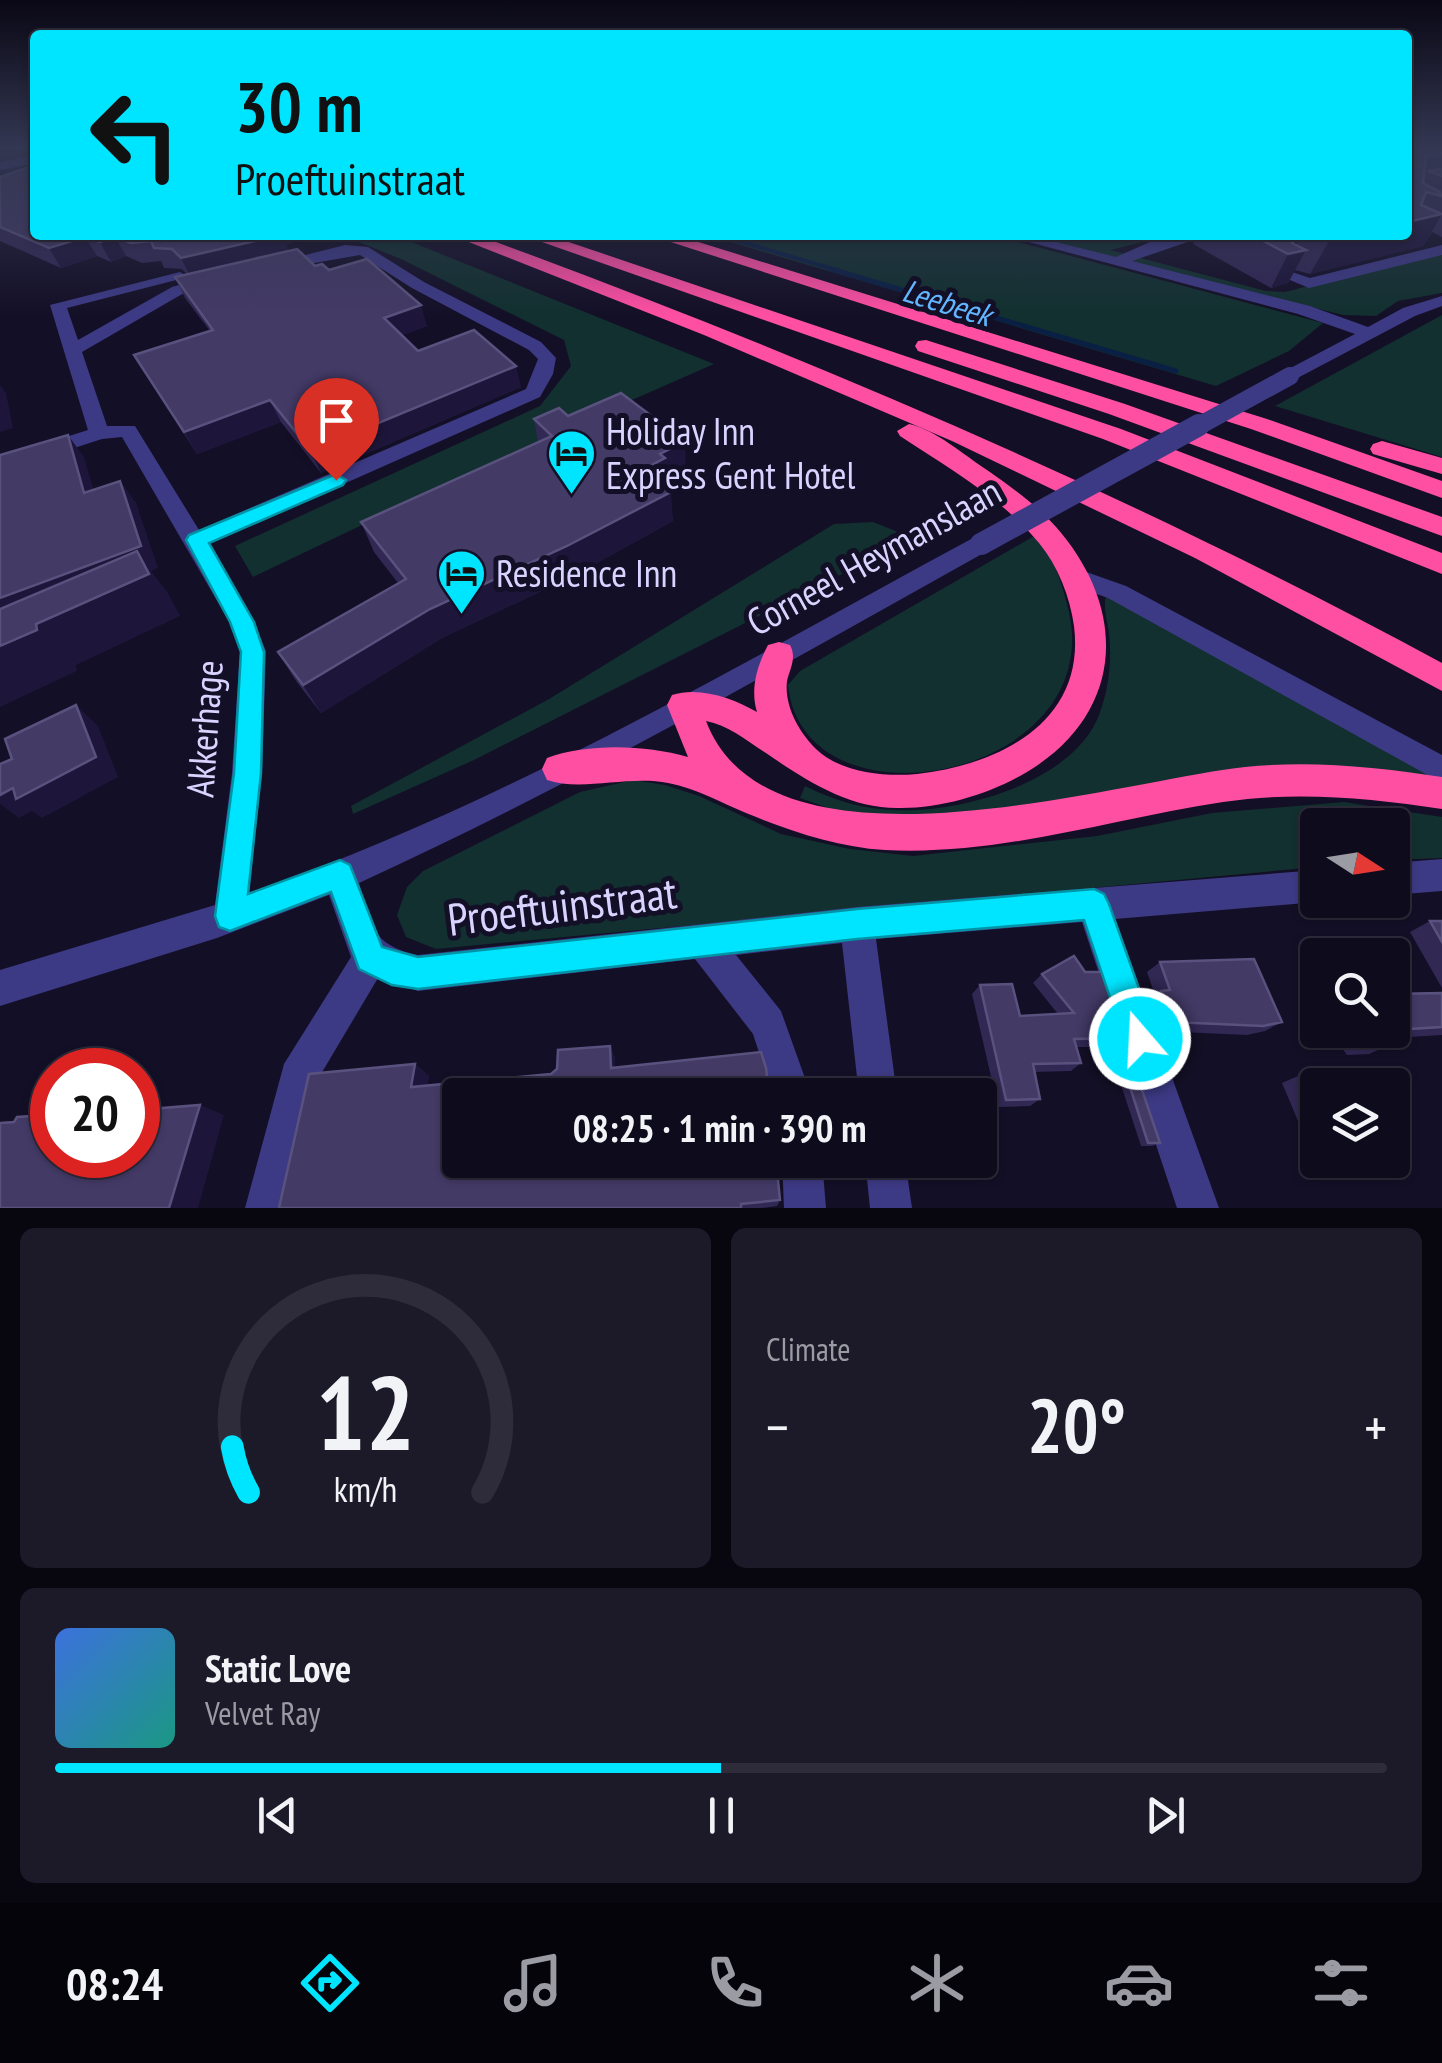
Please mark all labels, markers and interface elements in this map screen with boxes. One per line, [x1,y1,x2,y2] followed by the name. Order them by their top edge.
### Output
[235,61,363,151] text: 30 m
[70,70,200,200] icon: left
[235,149,465,207] text: Proeftuinstraat
[898,269,1000,336] water label: Leebeek
[294,378,379,481] pin
[309,393,364,448] icon: arrive
[606,406,856,499] place label: Holiday Inn Express Gent Hotel
[545,428,597,496] hotel icon: Holiday Inn Express Gent Hotel
[738,466,1009,646] street label: Corneel Heymanslaan
[435,548,487,616] hotel icon: Residence Inn
[496,548,677,597] place label: Residence Inn
[174,659,233,799] street label: Akkerhage
[1300,808,1410,918] north arrow
[1300,808,1410,1178] map controls
[444,862,680,948] street label: Proeftuinstraat
[1300,938,1410,1048] button: search
[1088,987,1192,1091] position arrow
[30,1048,160,1178] speed limit sign: 20
[1300,1068,1410,1178] button: layers
[573,1103,866,1152] text: 08:25 · 1 min · 390 m
[766,1328,850,1370] text: Climate
[316,1344,415,1479] text: 12
[1027,1377,1126,1474] text: 20°
[766,1391,789,1462] text: −
[1364,1391,1387,1462] text: +
[334,1466,397,1512] text: km/h
[205,1643,351,1692] text: Static Love
[205,1692,320,1734] text: Velvet Ray
[250,1788,305,1843] icon: previous
[694,1788,749,1843] icon: pause
[1138,1788,1193,1843] icon: next
[295,1948,365,2018] icon: directions
[498,1948,568,2018] icon: music
[700,1948,770,2018] icon: phone
[902,1948,972,2018] icon: climate
[1104,1948,1174,2018] icon: car
[1306,1948,1376,2018] icon: filters
[66,1954,163,2012] text: 08:24

